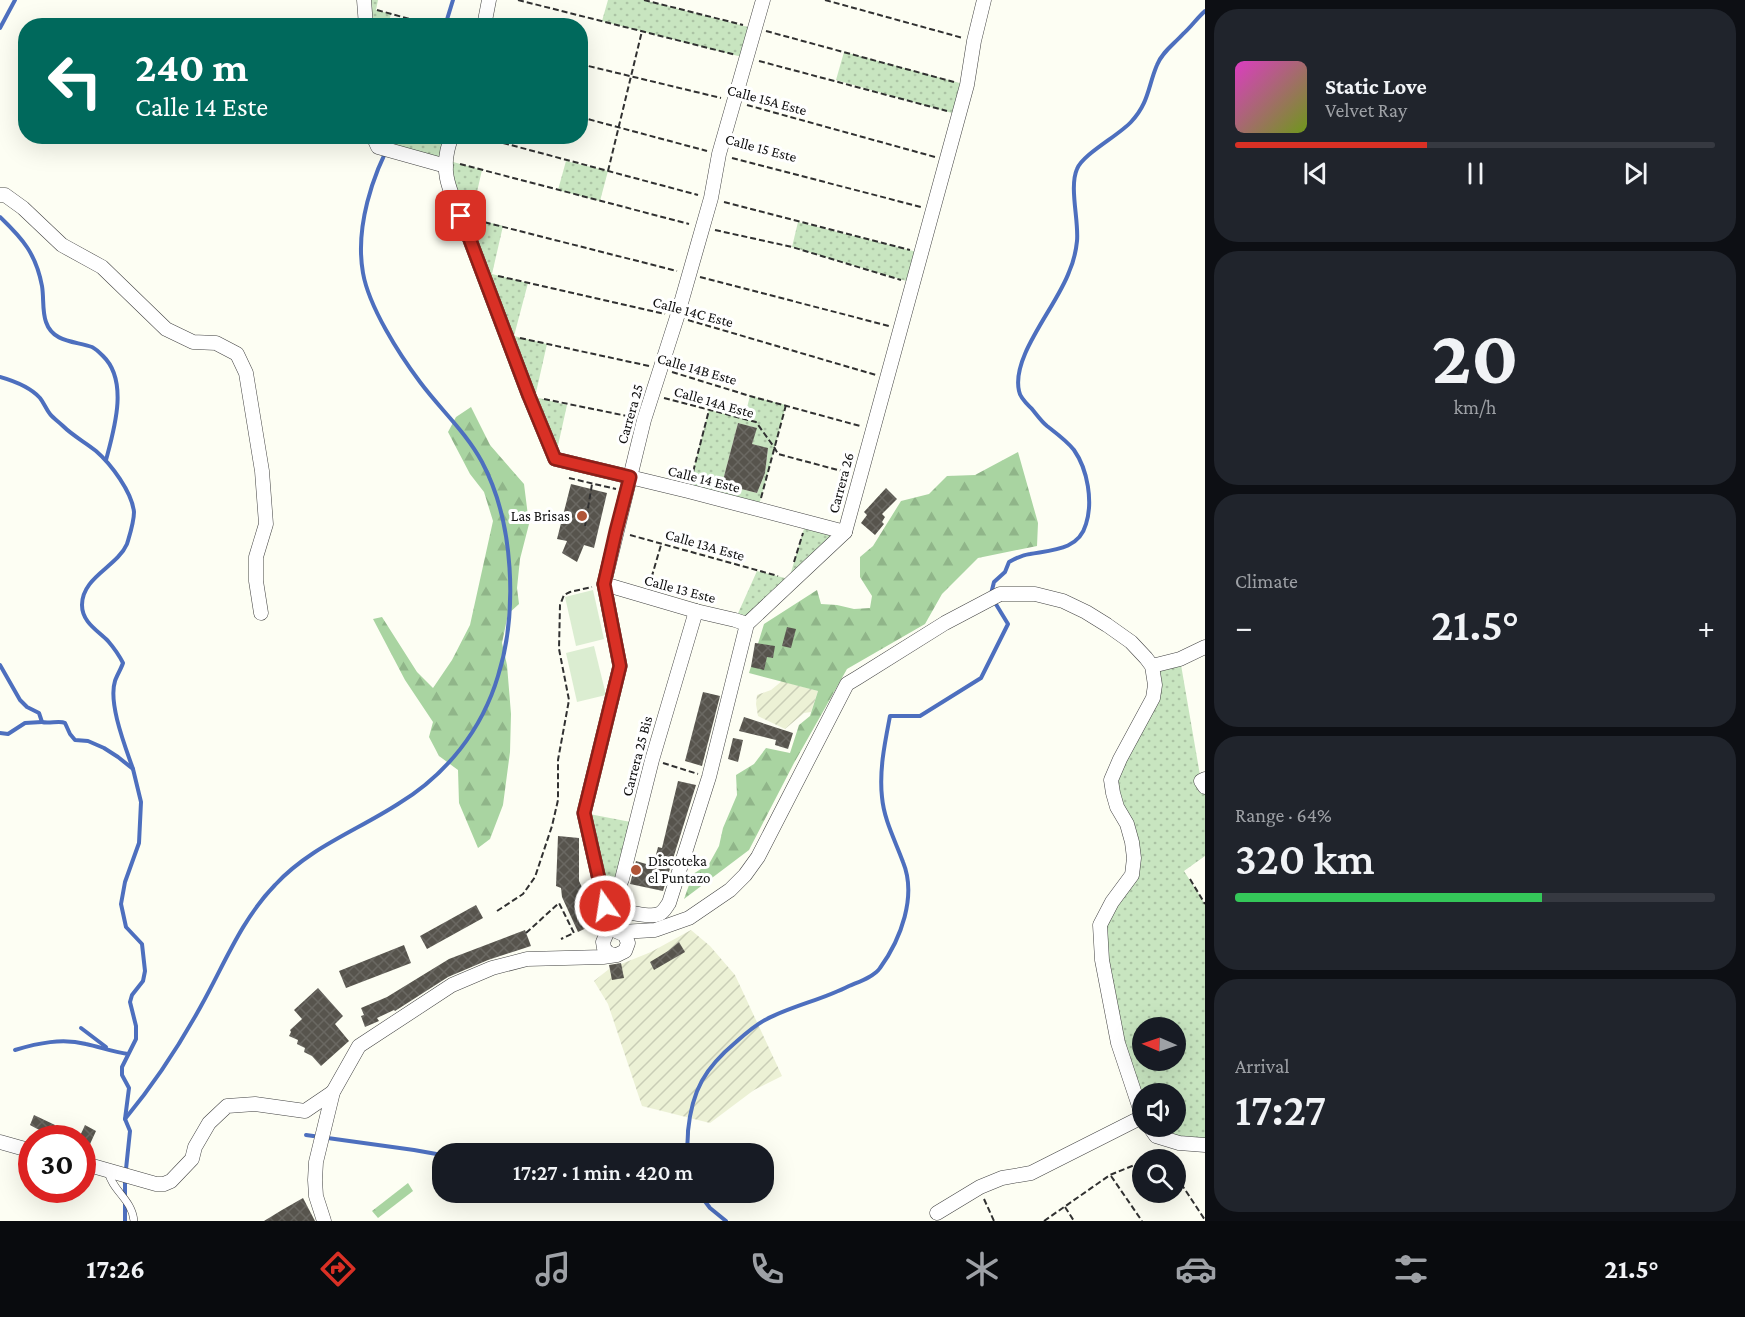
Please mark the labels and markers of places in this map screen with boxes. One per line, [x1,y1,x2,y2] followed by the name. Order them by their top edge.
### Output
[435,190,486,241] pin
[511,508,570,524] place label: Las Brisas
[575,509,589,523] marker: Las Brisas
[648,853,711,886] place label: Discoteka el Puntazo
[629,863,643,877] marker: Discoteka el Puntazo

